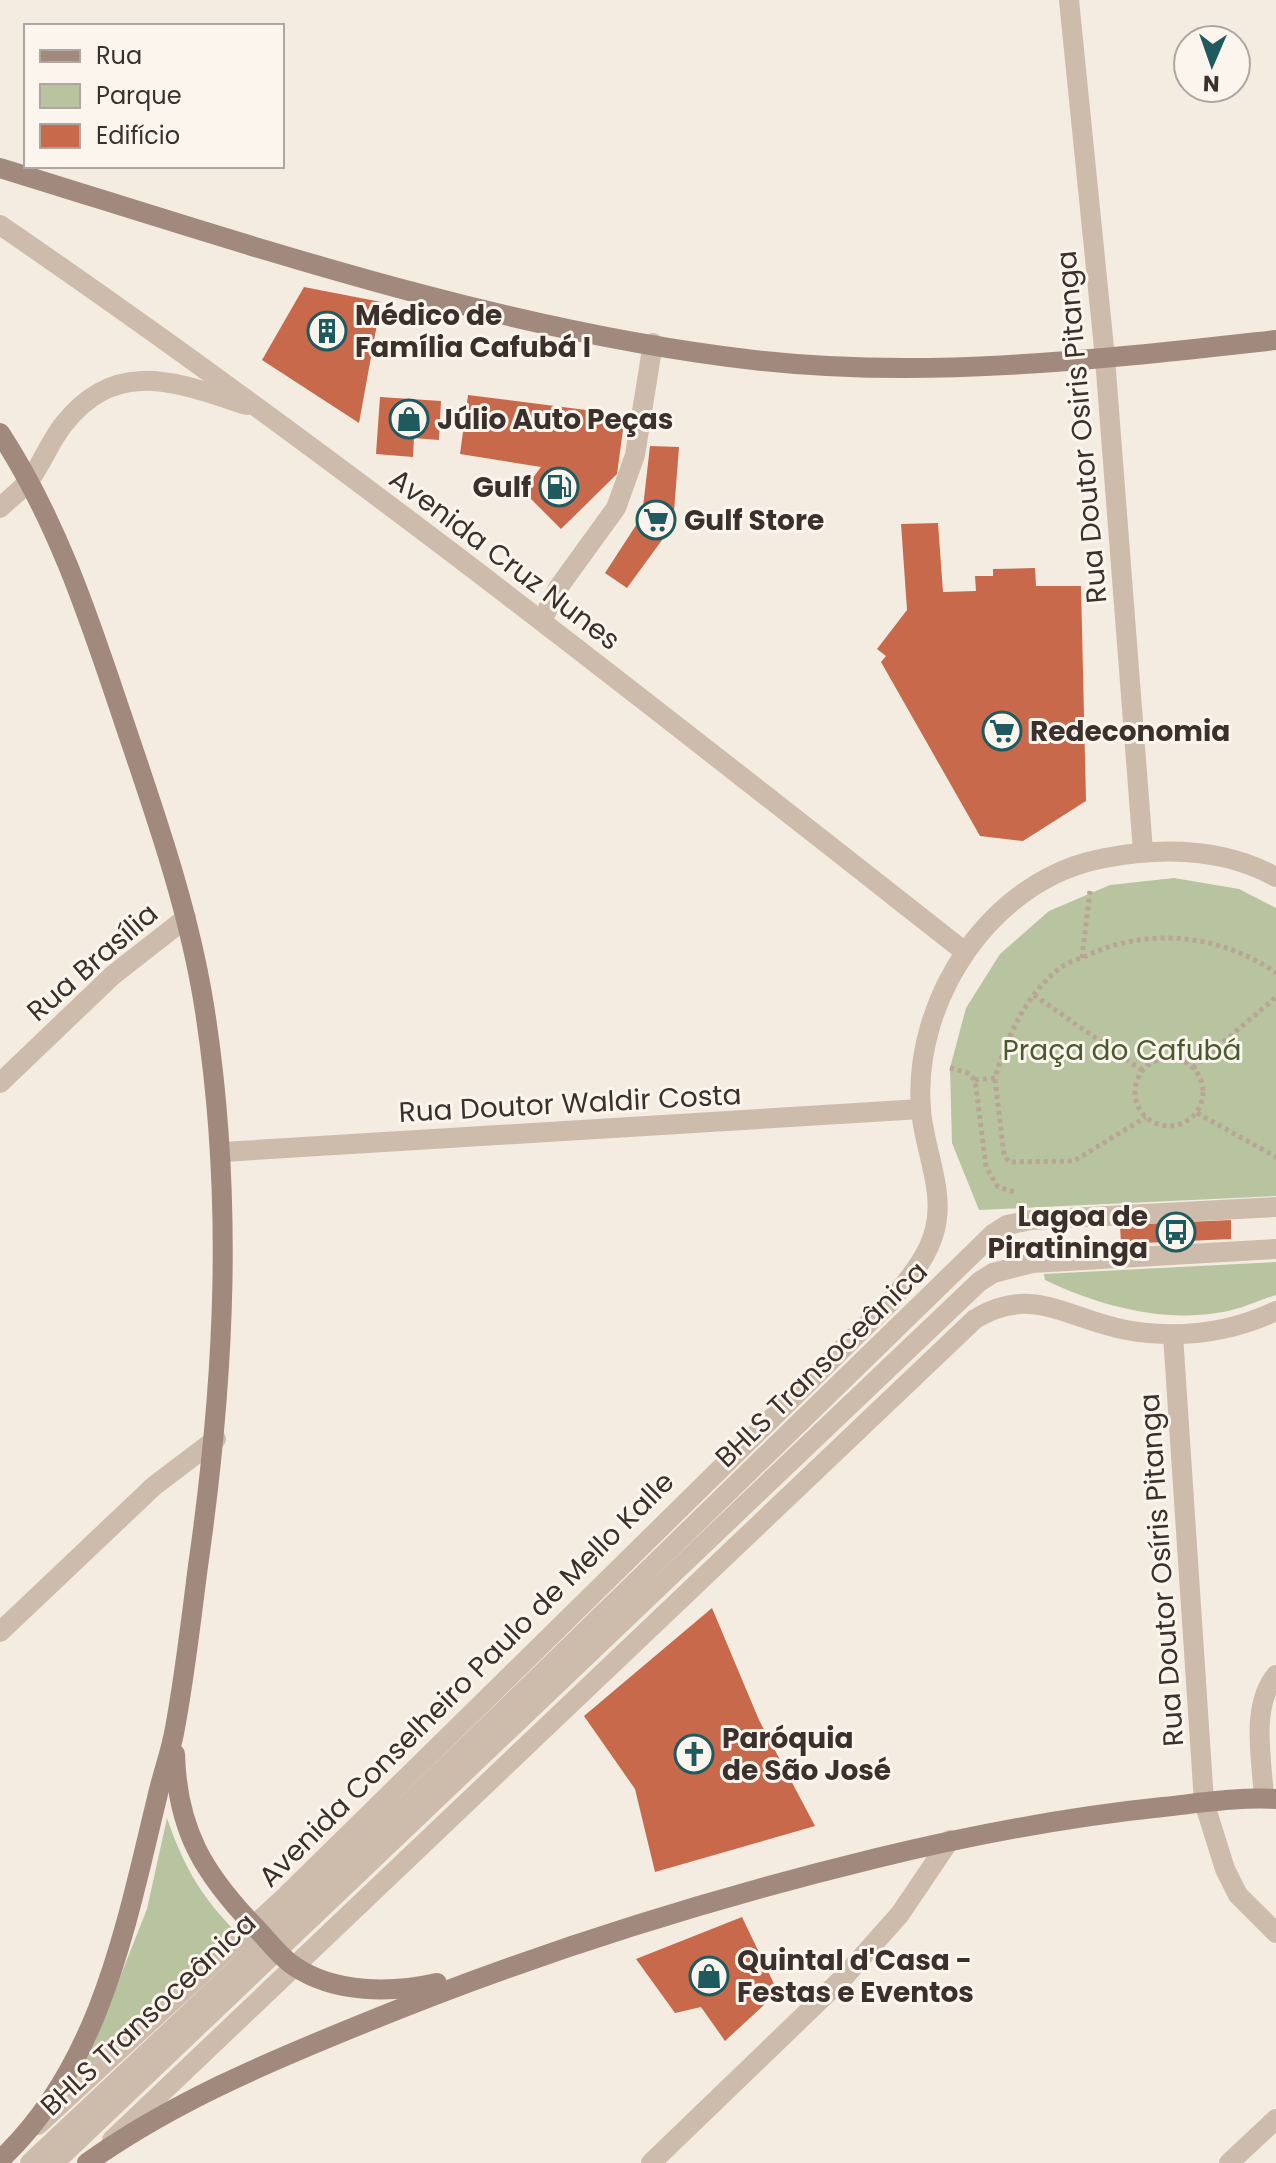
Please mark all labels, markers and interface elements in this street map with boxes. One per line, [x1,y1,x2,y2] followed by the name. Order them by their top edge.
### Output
[24,24,284,168] legend
[1172,24,1252,104] north arrow
[96,39,142,72] text: Rua
[1203,68,1220,99] text: N
[96,79,182,112] text: Parque
[96,119,180,152] text: Edifício
[1047,249,1116,605] street label: Rua Doutor Osiris Pitanga
[355,296,591,367] place label: Médico de Família Cafubá I
[306,310,348,352] building icon: Médico de Família Cafubá I
[388,398,430,440] shop icon: Júlio Auto Peças
[437,400,673,439] place label: Júlio Auto Peças
[381,460,628,659] street label: Avenida Cruz Nunes
[538,466,580,508] fuel station icon: Gulf
[472,468,531,507] place label: Gulf
[635,499,677,541] supermarket icon: Gulf Store
[684,501,824,540] place label: Gulf Store
[981,710,1023,752] supermarket icon: Redeconomia
[1030,712,1230,751] place label: Redeconomia
[18,894,166,1030] street label: Rua Brasília
[1003,1031,1241,1070] park label: Praça do Cafubá
[398,1075,742,1132] street label: Rua Doutor Waldir Costa
[988,1197,1148,1268] place label: Lagoa de Piratininga
[1155,1211,1197,1253] bus stop icon: Lagoa de Piratininga
[707,1253,936,1476] street label: BHLS Transoceânica
[1130,1392,1193,1748] street label: Rua Doutor Osíris Pitanga
[250,1463,683,1896] street label: Avenida Conselheiro Paulo de Mello Kalle
[722,1719,891,1790] place label: Paróquia de São José
[673,1733,715,1775] church icon: Paróquia de São José
[32,1904,265,2125] street label: BHLS Transoceânica
[737,1941,974,2012] place label: Quintal d'Casa - Festas e Eventos
[688,1955,730,1997] shop icon: Quintal d'Casa - Festas e Eventos

